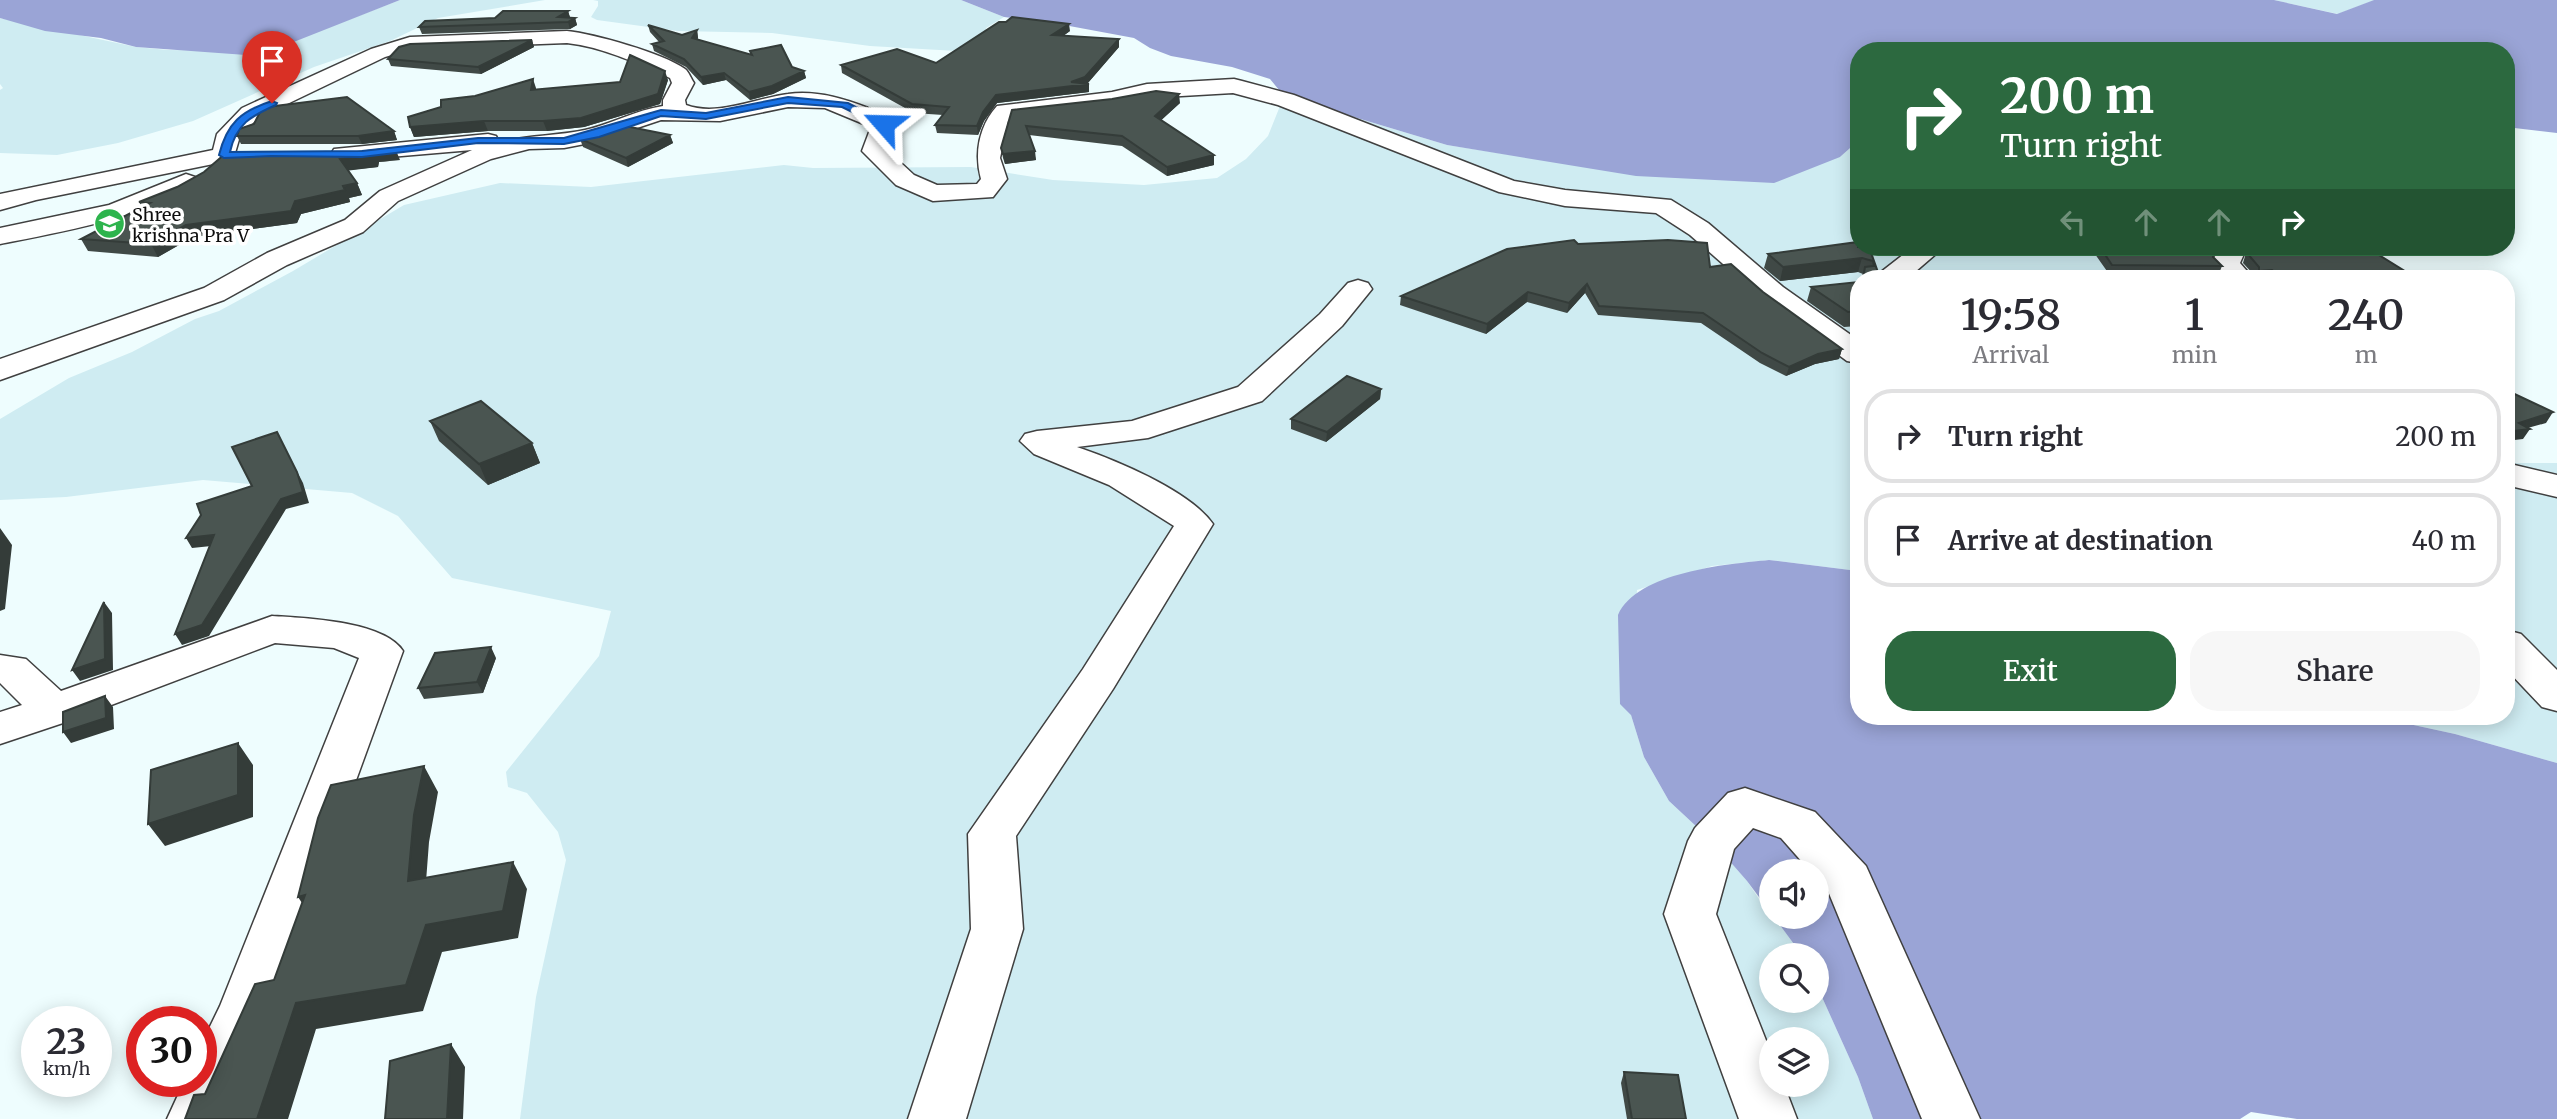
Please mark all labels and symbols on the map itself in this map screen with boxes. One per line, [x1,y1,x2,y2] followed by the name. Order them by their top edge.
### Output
[242,31,302,103] pin
[847,87,921,161] position arrow
[132,203,250,247] place label: Shree krishna Pra V
[92,207,126,241] school or university icon: Shree krishna Pra V
[126,1006,217,1097] speed limit sign: 30

